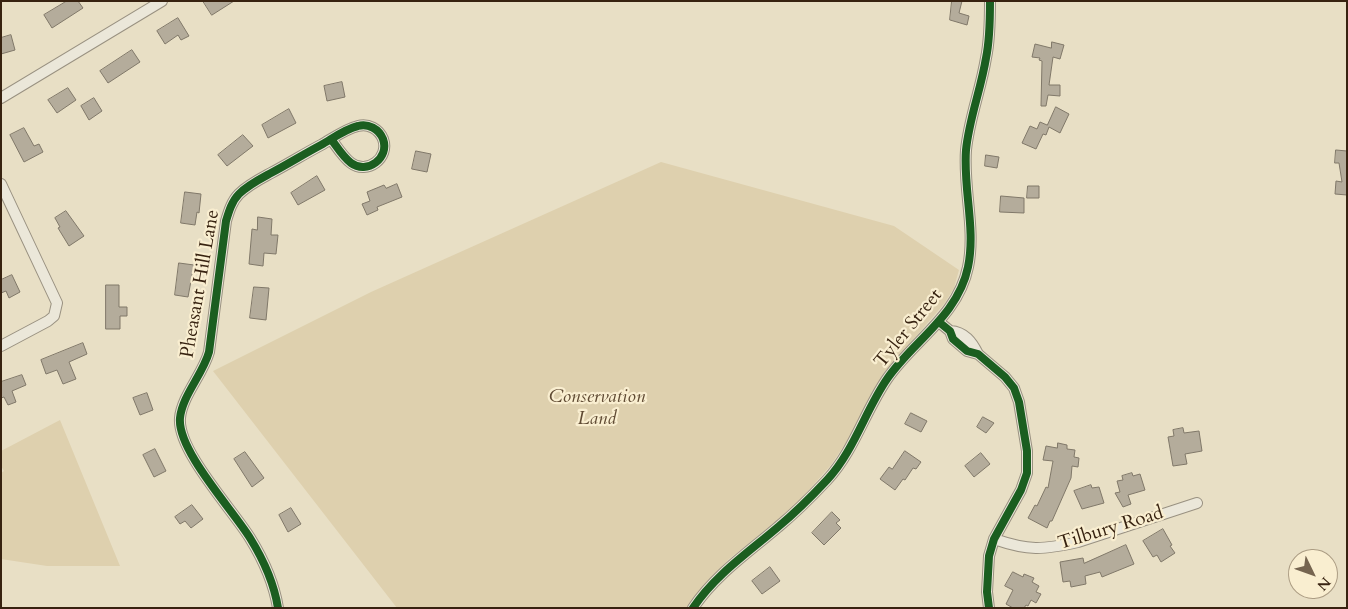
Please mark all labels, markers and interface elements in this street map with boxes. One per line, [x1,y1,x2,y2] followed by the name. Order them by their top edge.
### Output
[177,208,225,360] street label: Pheasant Hill Lane
[870,285,948,373] street label: Tyler Street
[549,387,645,431] park label: Conservation Land
[1056,502,1166,556] street label: Tilbury Road
[1288,549,1338,599] north arrow
[1313,573,1335,595] text: N

